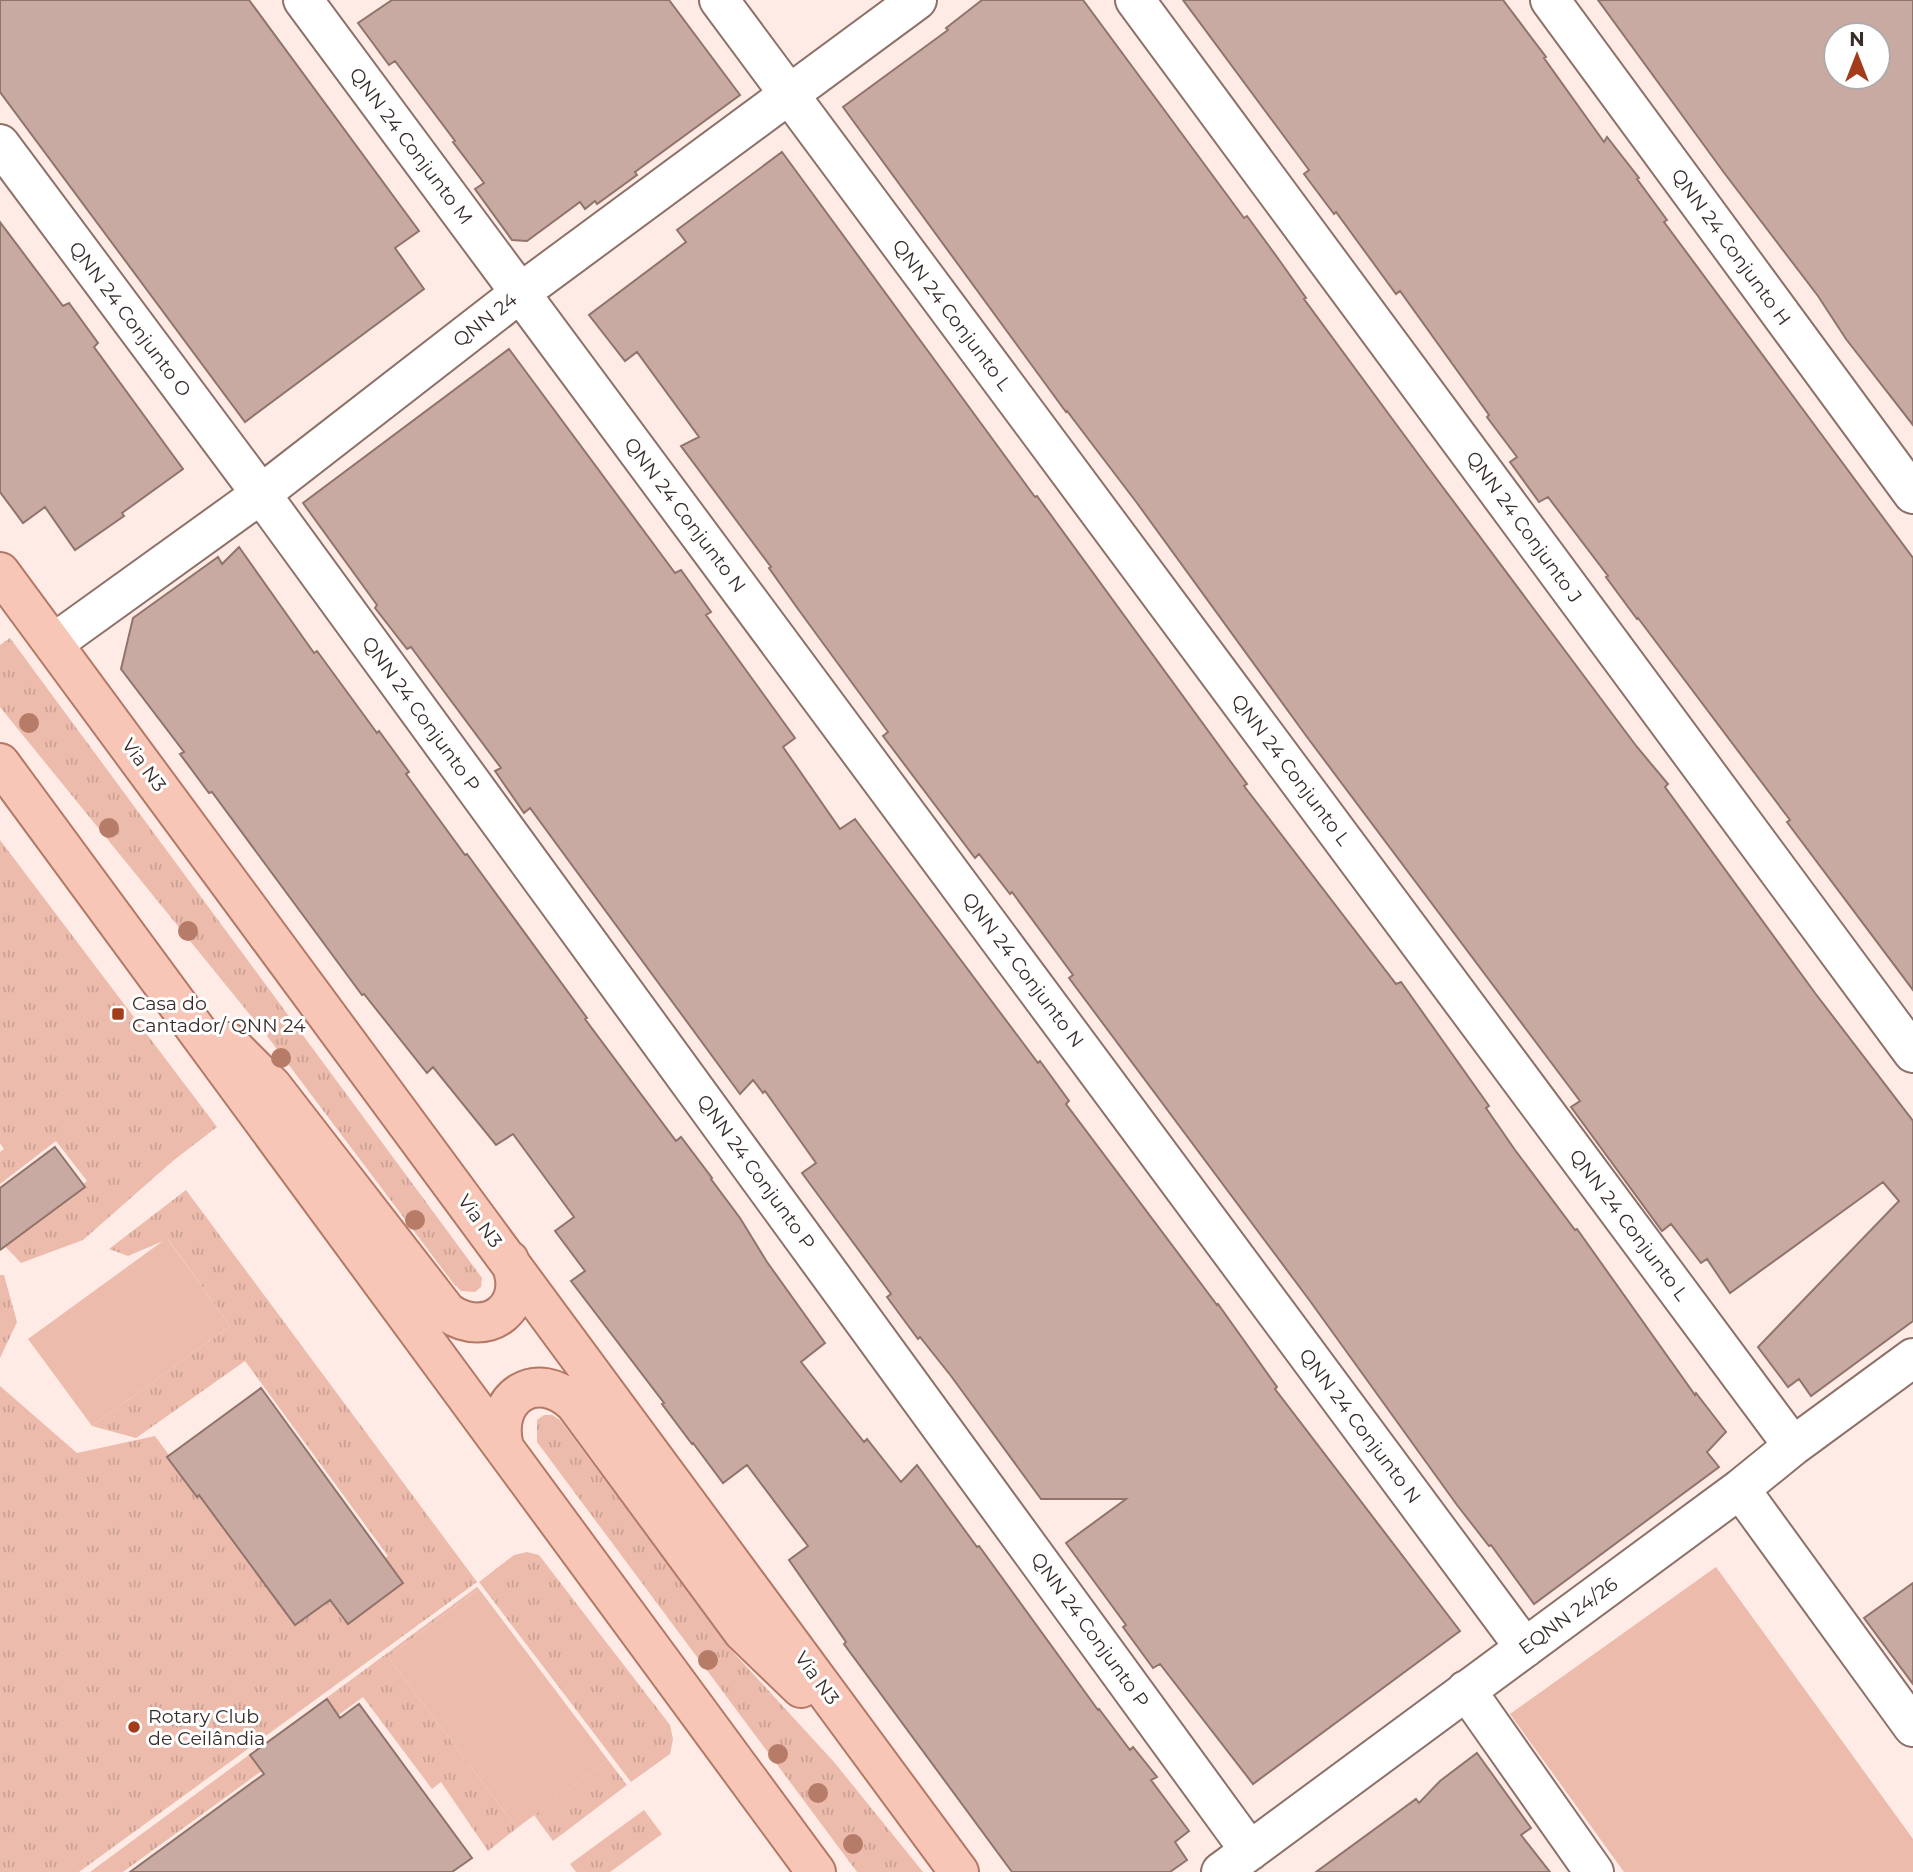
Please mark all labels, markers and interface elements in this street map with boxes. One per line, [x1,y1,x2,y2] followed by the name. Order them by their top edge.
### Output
[1822,21,1892,91] north arrow
[1849,28,1865,51] text: N
[344,63,478,229] street label: QNN 24 Conjunto M
[1666,164,1796,330] street label: QNN 24 Conjunto H
[888,235,1017,396] street label: QNN 24 Conjunto L
[64,237,196,401] street label: QNN 24 Conjunto O
[448,288,522,352] street label: QNN 24
[619,433,751,597] street label: QNN 24 Conjunto N
[1461,447,1587,607] street label: QNN 24 Conjunto J
[357,632,485,796] street label: QNN 24 Conjunto P
[1227,690,1356,851] street label: QNN 24 Conjunto L
[117,734,171,796] street label: Via N3
[957,888,1089,1052] street label: QNN 24 Conjunto N
[132,992,306,1037] place label: Casa do Cantador/ QNN 24
[110,1006,126,1022] marker: Casa do Cantador/ QNN 24
[692,1090,820,1254] street label: QNN 24 Conjunto P
[1565,1145,1694,1306] street label: QNN 24 Conjunto L
[453,1190,507,1252] street label: Via N3
[1294,1344,1426,1508] street label: QNN 24 Conjunto N
[1026,1548,1154,1712] street label: QNN 24 Conjunto P
[1514,1572,1622,1660] street label: EQNN 24/26
[790,1647,844,1709] street label: Via N3
[148,1705,265,1750] place label: Rotary Club de Ceilândia
[126,1719,142,1735] marker: Rotary Club de Ceilândia

